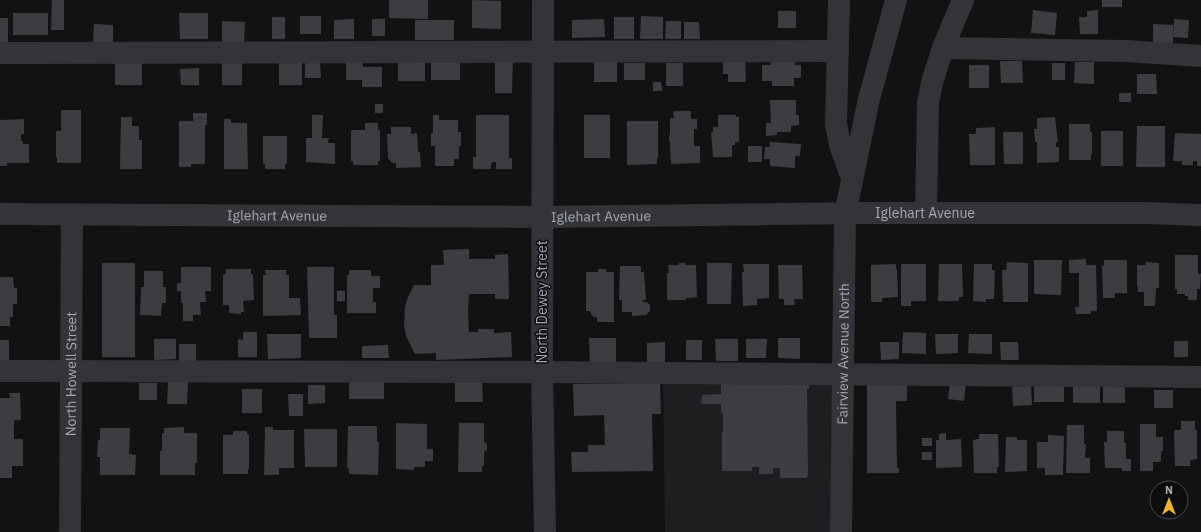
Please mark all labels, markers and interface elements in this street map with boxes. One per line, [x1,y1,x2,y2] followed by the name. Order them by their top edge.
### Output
[875,204,975,222] street label: Iglehart Avenue
[227,206,327,225] street label: Iglehart Avenue
[551,207,651,226] street label: Iglehart Avenue
[533,240,551,364] street label: North Dewey Street
[833,283,853,425] street label: Fairview Avenue North
[62,312,80,436] street label: North Howell Street
[1149,480,1189,520] north arrow
[1165,483,1173,497] text: N

